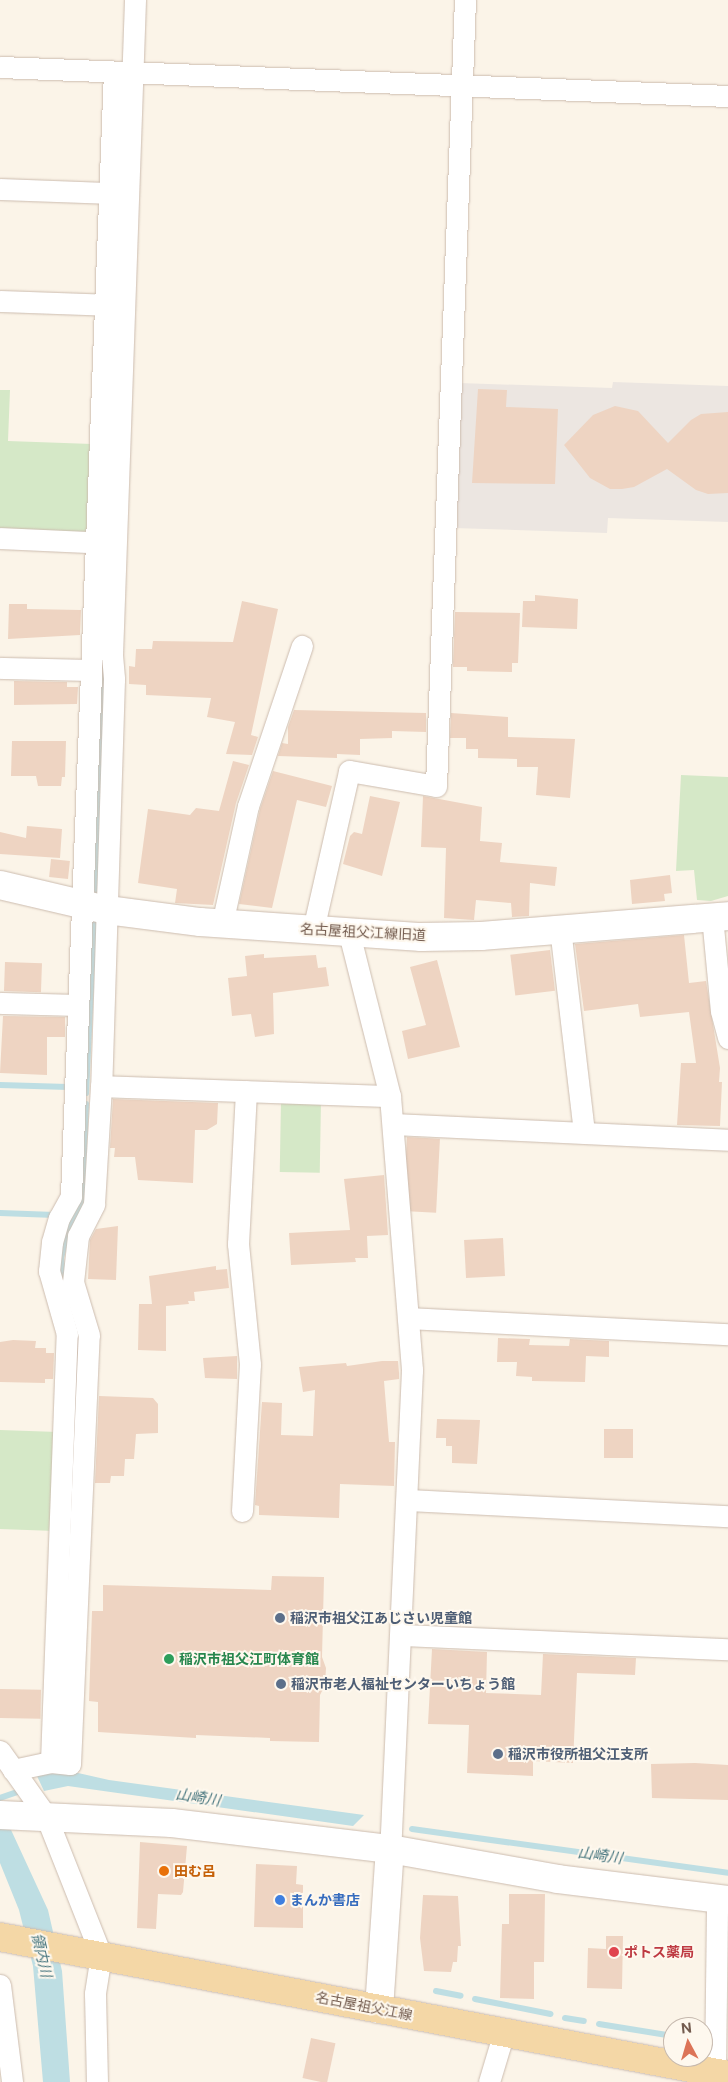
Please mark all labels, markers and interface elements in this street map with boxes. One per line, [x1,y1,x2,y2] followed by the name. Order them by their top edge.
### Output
[300,920,426,944] street label: 名古屋祖父江線旧道
[290,1610,472,1626] place label: 稲沢市祖父江あじさい児童館
[274,1612,286,1624] marker: 稲沢市祖父江あじさい児童館
[179,1651,319,1667] place label: 稲沢市祖父江町体育館
[163,1653,175,1665] marker: 稲沢市祖父江町体育館
[291,1676,515,1692] place label: 稲沢市老人福祉センターいちょう館
[275,1678,287,1690] marker: 稲沢市老人福祉センターいちょう館
[508,1746,648,1762] place label: 稲沢市役所祖父江支所
[492,1748,504,1760] marker: 稲沢市役所祖父江支所
[174,1785,222,1809] water label: 山崎川
[576,1843,624,1867] water label: 山崎川
[174,1863,216,1879] place label: 田む呂
[158,1865,170,1877] marker: 田む呂
[290,1892,360,1908] place label: まんか書店
[274,1894,286,1906] marker: まんか書店
[28,1931,56,1979] water label: 領内川
[624,1944,694,1960] place label: ポトス薬局
[608,1946,620,1958] marker: ポトス薬局
[314,1988,414,2024] street label: 名古屋祖父江線
[663,2017,713,2067] north arrow
[680,2020,693,2037] text: N

